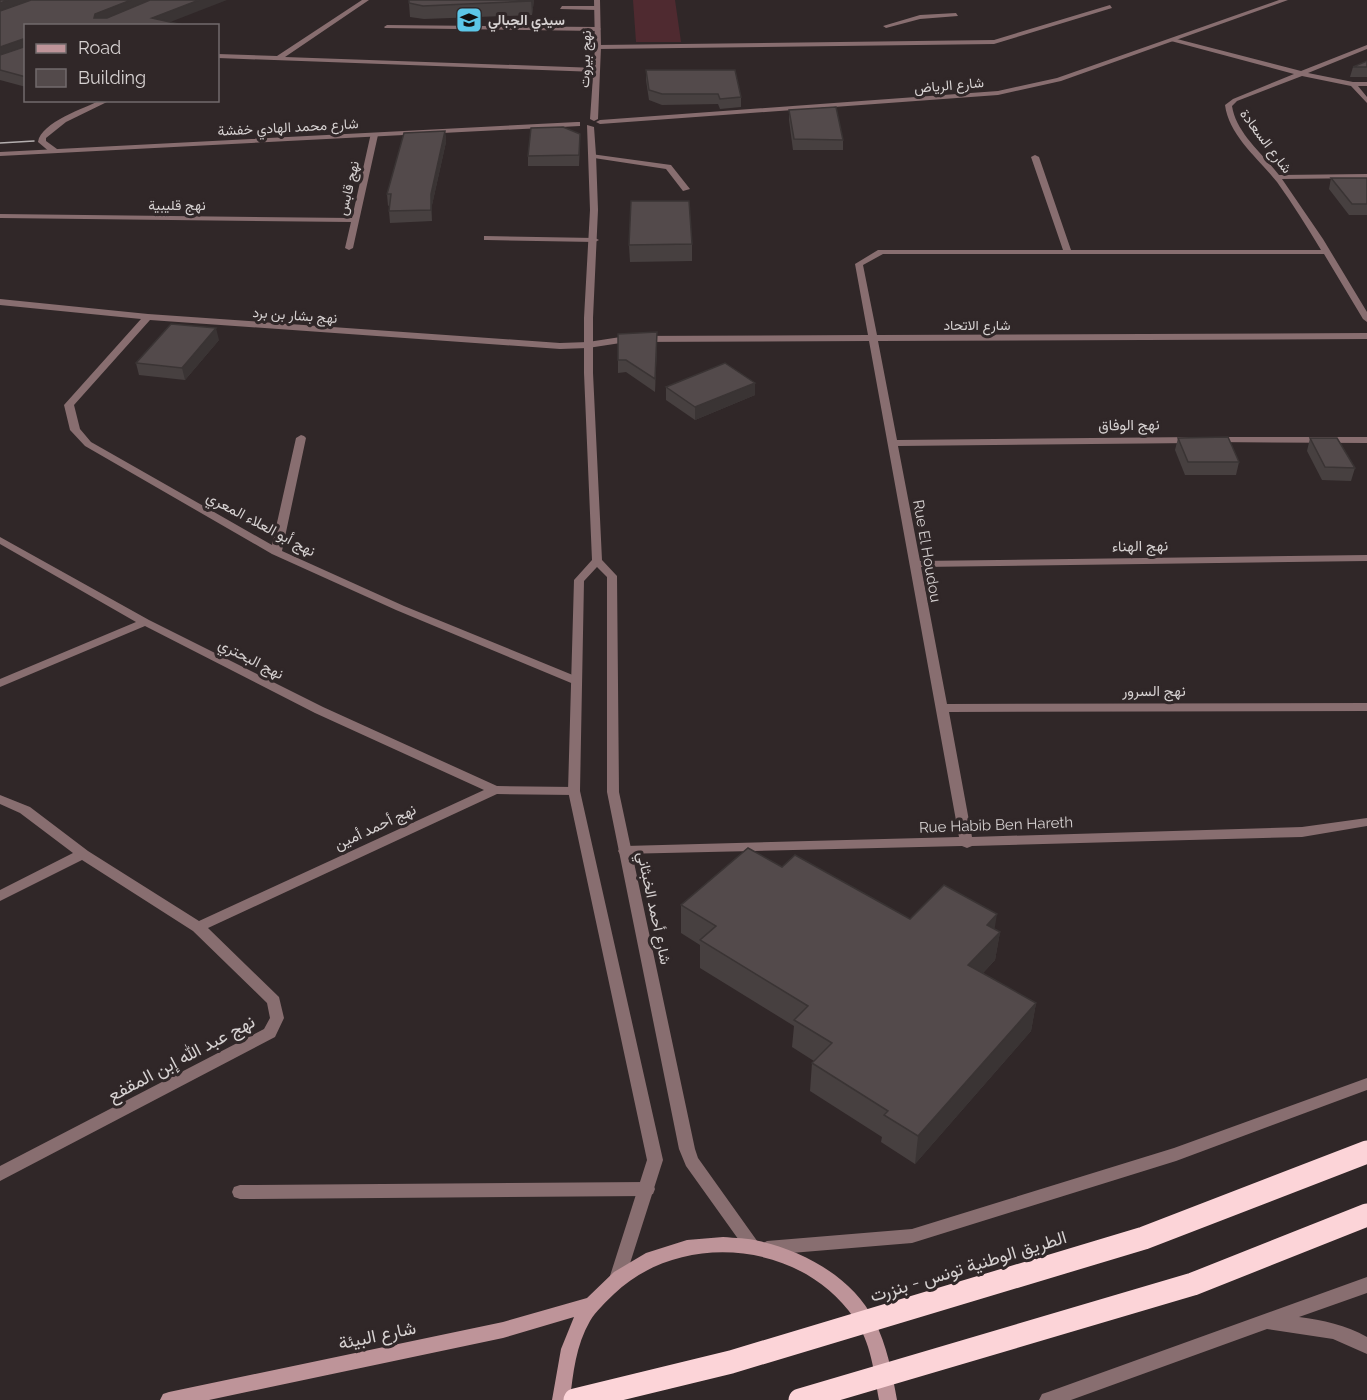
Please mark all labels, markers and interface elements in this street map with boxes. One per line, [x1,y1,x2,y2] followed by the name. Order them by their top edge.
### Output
[454,5,484,35] school or university icon: سيدي الجبالي
[488,12,565,32] place label: سيدي الجبالي
[24,24,219,102] legend
[576,30,597,88] street label: نهج بيروت
[78,37,121,58] text: Road
[78,67,146,88] text: Building
[913,74,985,99] street label: شارع الرياض
[1234,106,1295,178] street label: شارع السعادة
[217,115,359,143] street label: شارع محمد الهادي خفشة
[334,159,365,218] street label: نهج قابس
[148,197,206,216] street label: نهج قليبية
[252,304,338,329] street label: نهج بشار بن برد
[943,317,1011,336] street label: شارع الاتحاد
[1098,415,1160,437] street label: نهج الوفاق
[201,488,319,564] street label: نهج أبو العلاء المعري
[909,498,945,604] street label: Rue El Houdou
[1112,537,1168,557] street label: نهج الهناء
[214,635,287,687] street label: نهج البحتري
[1121,682,1186,702] street label: نهج السرور
[331,800,420,856] street label: نهج أحمد أمين
[919,813,1073,837] street label: Rue Habib Ben Hareth
[629,850,675,967] street label: شارع أحمد الخبثاني
[104,1010,259,1107] street label: نهج عبد الله إبن المقفع
[867,1226,1069,1307] street label: الطريق الوطنية تونس - بنزرت
[336,1317,418,1355] street label: شارع البيئة

